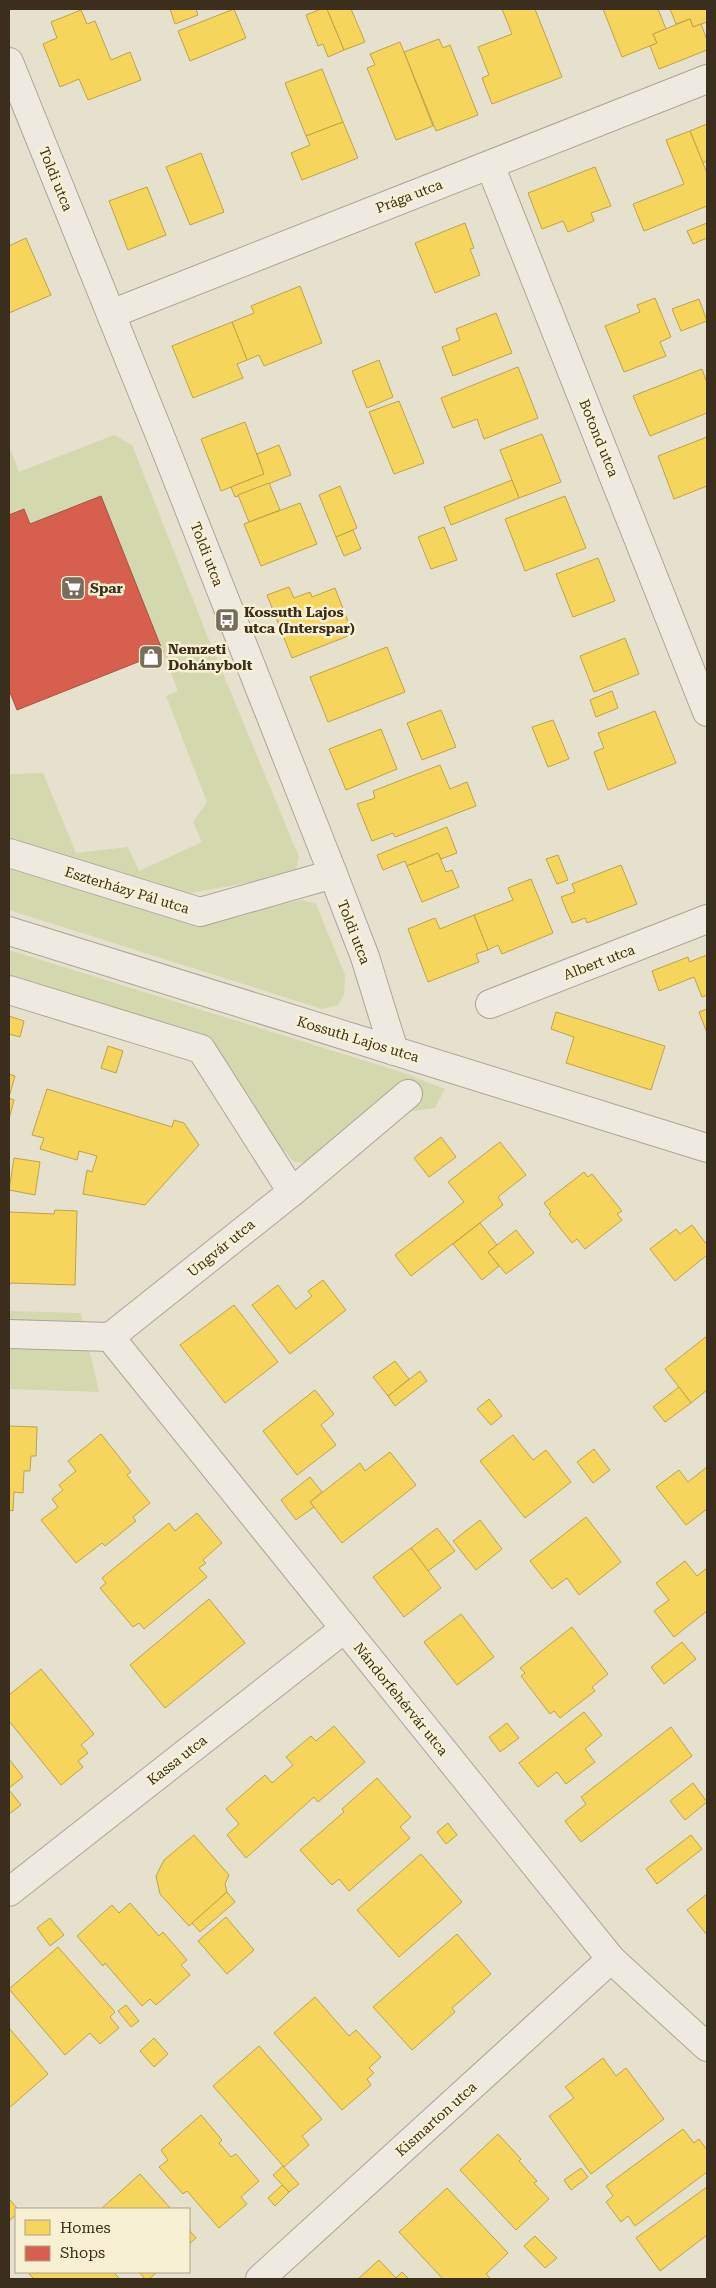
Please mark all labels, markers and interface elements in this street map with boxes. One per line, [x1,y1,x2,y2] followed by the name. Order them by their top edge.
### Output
[36,145,76,214] street label: Toldi utca
[373,176,445,216] street label: Prága utca
[576,397,622,480] street label: Botond utca
[187,520,227,589] street label: Toldi utca
[60,575,86,601] supermarket icon: Spar
[90,580,123,596] place label: Spar
[244,604,355,636] place label: Kossuth Lajos utca (Interspar)
[214,607,240,633] bus stop icon: Kossuth Lajos utca (Interspar)
[168,641,253,673] place label: Nemzeti Dohánybolt
[138,644,164,670] shop icon: Nemzeti Dohánybolt
[63,863,192,917] street label: Eszterházy Pál utca
[334,898,374,967] street label: Toldi utca
[561,941,637,983] street label: Albert utca
[295,1013,421,1065] street label: Kossuth Lajos utca
[184,1216,258,1280] street label: Ungvár utca
[351,1639,452,1759] street label: Nándorfehérvár utca
[144,1732,210,1788] street label: Kassa utca
[392,2078,480,2159] street label: Kismarton utca
[15,2208,190,2273] legend
[60,2219,111,2237] text: Homes
[60,2244,105,2262] text: Shops

